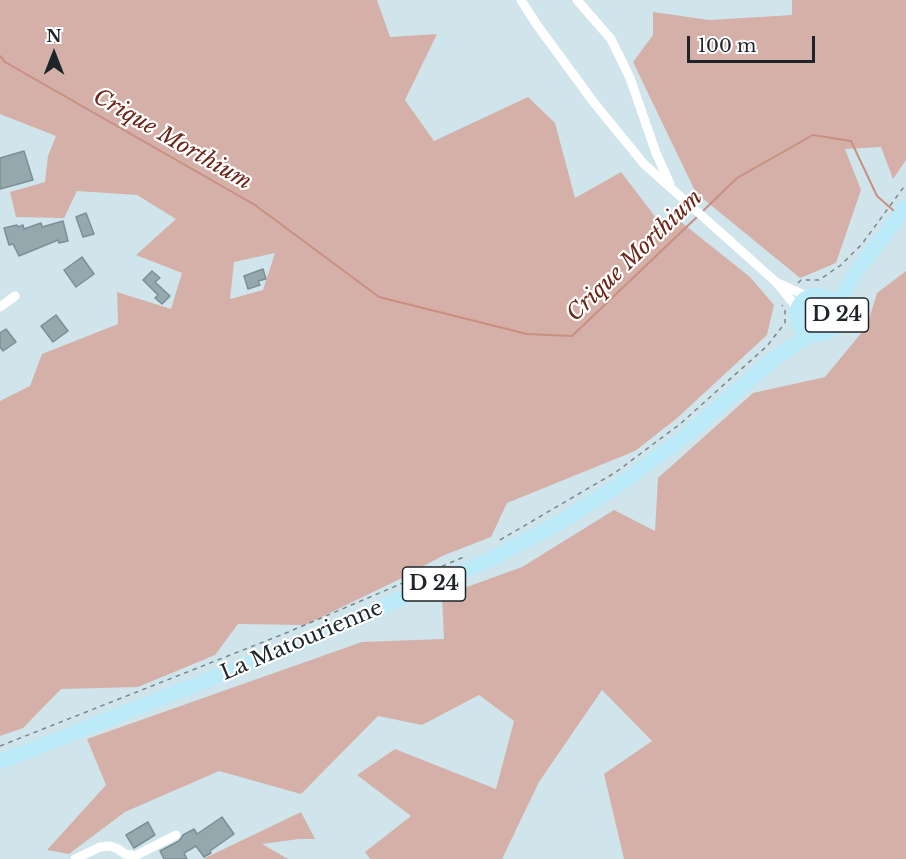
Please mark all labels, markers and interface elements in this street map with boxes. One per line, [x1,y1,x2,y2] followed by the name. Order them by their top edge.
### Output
[24,24,84,84] north arrow
[690,24,818,62] scale bar
[46,26,62,46] text: N
[698,35,756,57] text: 100 m
[88,84,256,196] water label: Crique Morthium
[562,185,708,327] water label: Crique Morthium
[806,298,868,332] road number: D 24
[402,567,466,601] road number: D 24
[217,596,387,686] street label: La Matourienne

